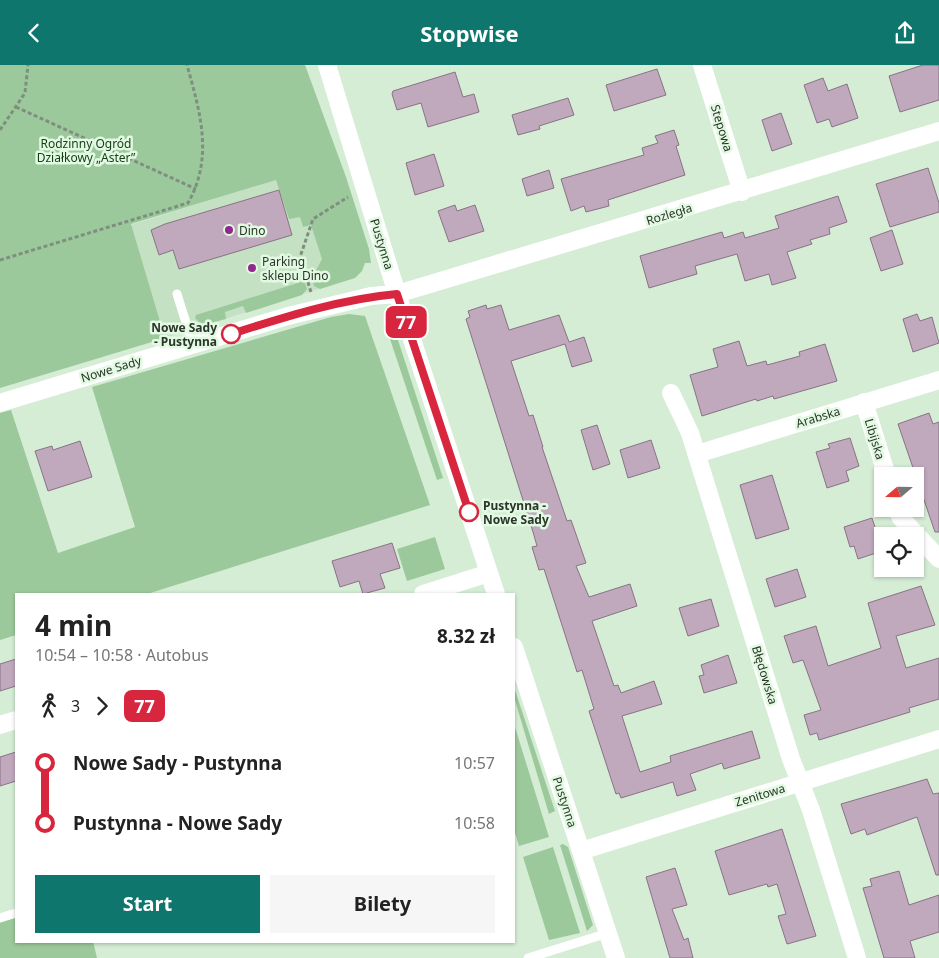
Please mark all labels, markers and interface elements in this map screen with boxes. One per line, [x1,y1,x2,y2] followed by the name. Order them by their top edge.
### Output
[420,18,519,48] text: Stopwise
[20,19,48,47] icon: back
[891,19,919,47] icon: share
[707,102,737,154] street label: Stepowa
[37,135,136,166] park label: Rodzinny Ogród Działkowy „Aster”
[644,199,694,229] street label: Rozległa
[366,216,398,272] street label: Pustynna
[239,222,266,239] place label: Dino
[223,224,235,236] marker: Dino
[262,253,328,284] place label: Parking sklepu Dino
[246,262,258,274] marker: Parking sklepu Dino
[384,306,428,338] line badge: 77
[396,310,416,334] text: 77
[151,319,217,350] place label: Nowe Sady - Pustynna
[221,324,241,344] marker: Nowe Sady - Pustynna
[79,352,144,386] street label: Nowe Sady
[794,402,842,432] street label: Arabska
[861,416,889,462] street label: Libijska
[874,467,924,517] north arrow
[874,467,924,577] map controls
[483,497,549,528] place label: Pustynna - Nowe Sady
[459,502,479,522] marker: Pustynna - Nowe Sady
[874,527,924,577] button: locate
[35,606,112,644] text: 4 min
[437,623,495,649] text: 8.32 zł
[35,644,209,666] text: 10:54 – 10:58 · Autobus
[748,644,782,706] street label: Błędowska
[35,692,63,720] icon: walk
[88,692,116,720] icon: forward
[134,694,155,718] text: 77
[71,695,80,717] text: 3
[73,750,282,776] text: Nowe Sady - Pustynna
[454,752,495,774] text: 10:57
[549,774,581,830] street label: Pustynna
[733,779,787,811] street label: Zenitowa
[73,810,282,836] text: Pustynna - Nowe Sady
[454,812,495,834] text: 10:58
[35,875,260,933] button: Start
[270,875,495,933] button: Bilety

